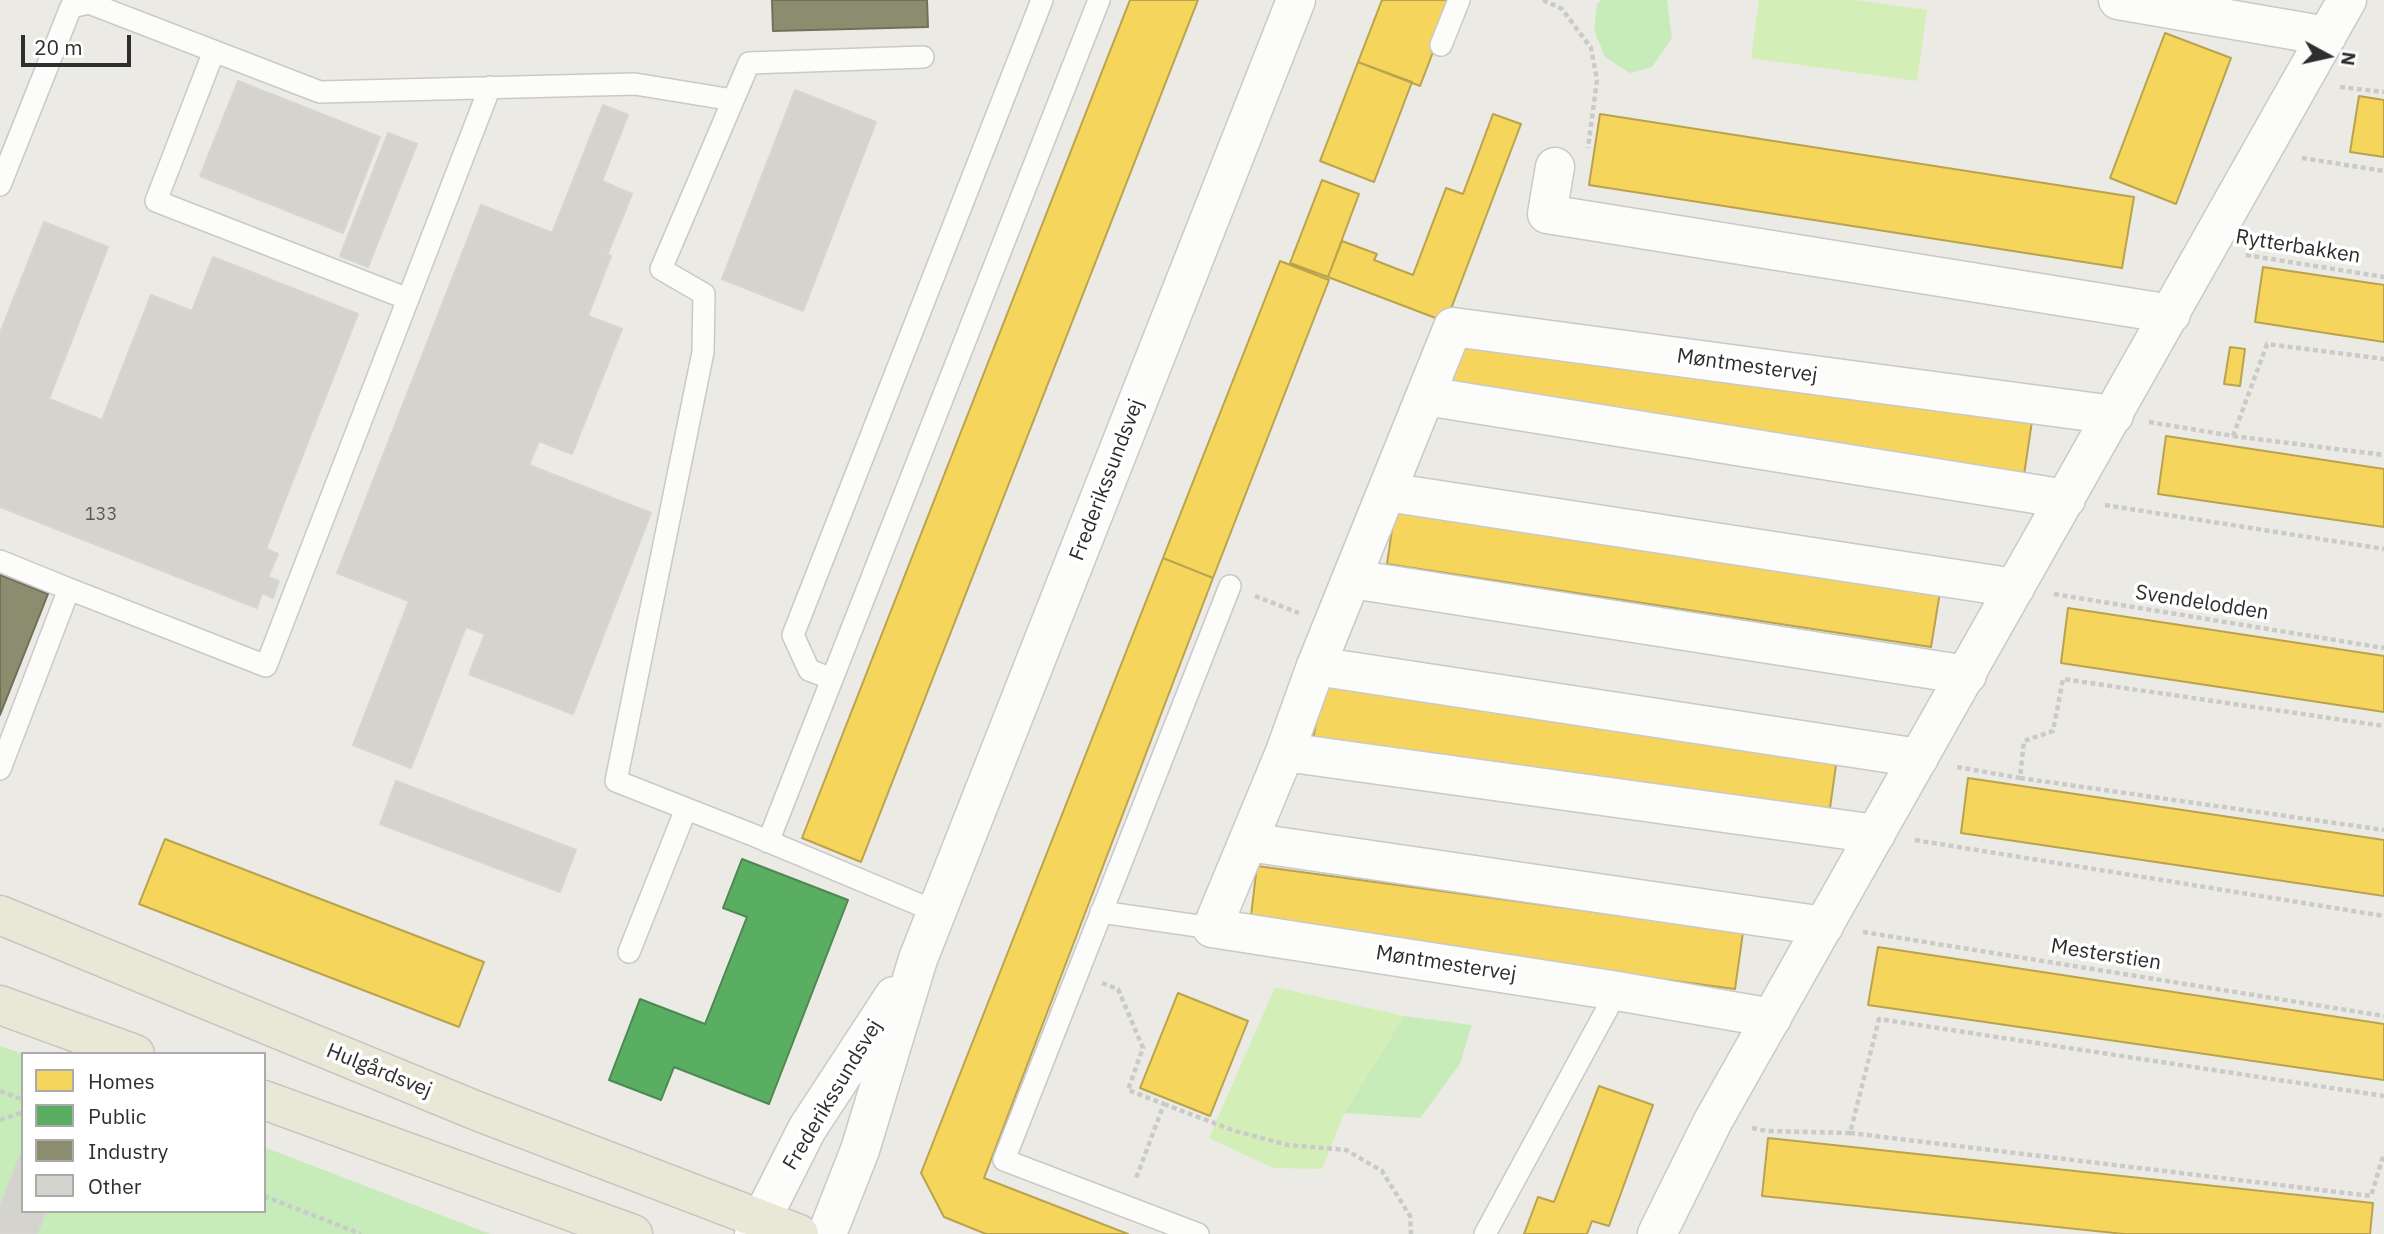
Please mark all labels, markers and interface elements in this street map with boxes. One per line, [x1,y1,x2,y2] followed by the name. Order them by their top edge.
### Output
[24,21,135,65] scale bar
[2293,21,2363,91] north arrow
[34,33,83,61] text: 20 m
[2336,50,2362,67] text: N
[2234,225,2362,269] street label: Rytterbakken
[1675,344,1819,388] street label: Møntmestervej
[1065,396,1149,564] street label: Frederikssundsvej
[85,504,117,526] house number: 133
[2133,580,2271,626] street label: Svendelodden
[2049,934,2163,976] street label: Mesterstien
[1374,940,1518,988] street label: Møntmestervej
[778,1015,888,1175] street label: Frederikssundsvej
[323,1038,435,1104] street label: Hulgårdsvej
[21,1052,266,1213] legend
[88,1067,155,1095] text: Homes
[88,1102,146,1130] text: Public
[88,1137,168,1165] text: Industry
[88,1172,141,1200] text: Other

